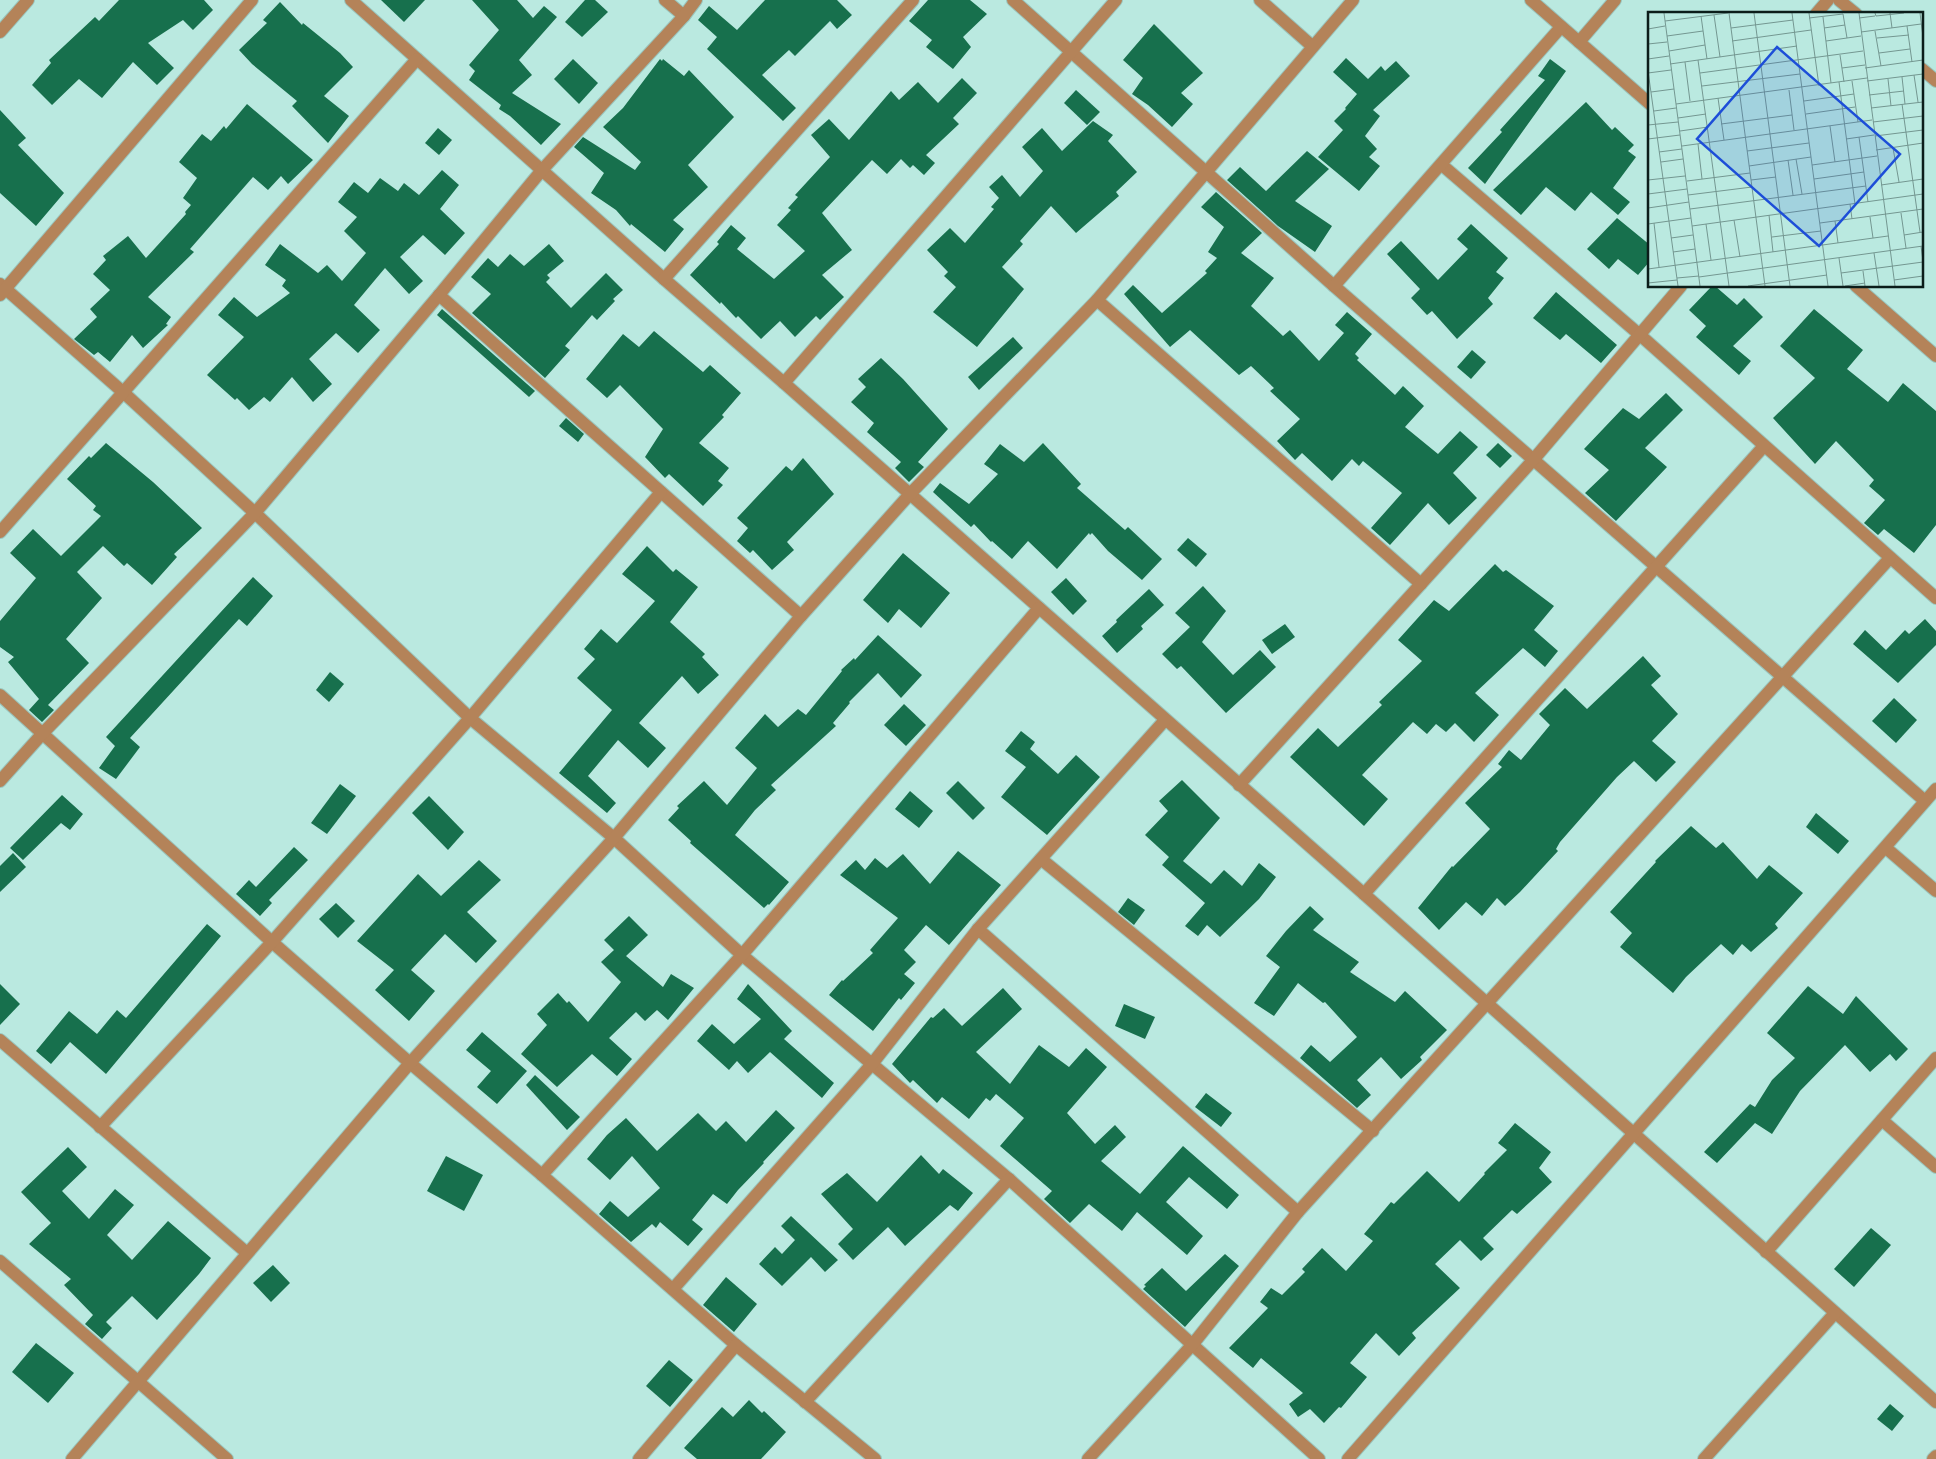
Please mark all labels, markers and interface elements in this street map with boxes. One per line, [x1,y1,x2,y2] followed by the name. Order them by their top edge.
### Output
[1648,12,1924,288] inset map

